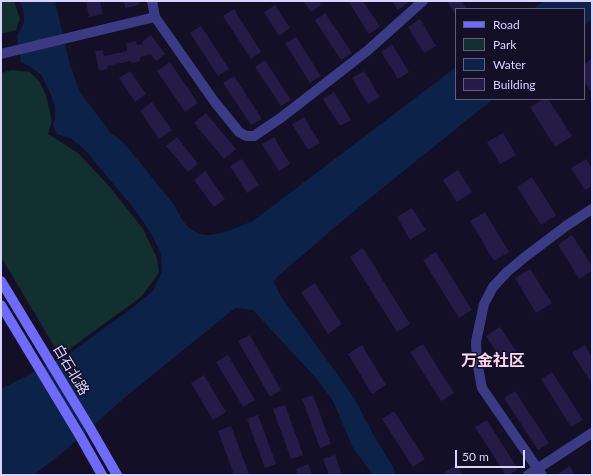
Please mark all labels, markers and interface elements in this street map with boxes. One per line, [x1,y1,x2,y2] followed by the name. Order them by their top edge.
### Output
[455,8,585,100] legend
[493,17,520,32] text: Road
[493,37,516,52] text: Park
[493,57,526,72] text: Water
[493,77,536,92] text: Building
[49,342,93,398] street label: 白石北路
[461,351,525,371] district label: 万金社区
[457,442,527,468] scale bar
[462,449,489,464] text: 50 m

